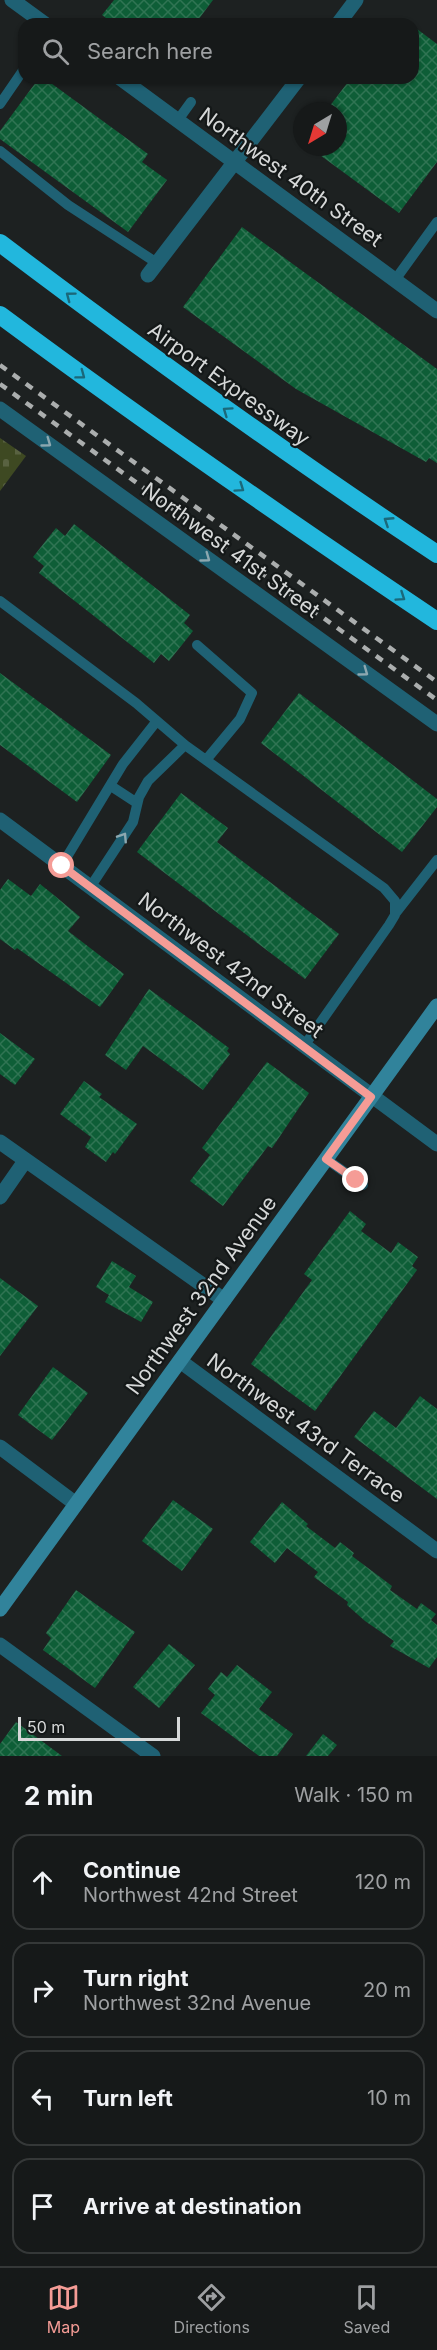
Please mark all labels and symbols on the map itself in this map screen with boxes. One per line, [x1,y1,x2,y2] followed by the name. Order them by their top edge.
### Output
[194,102,388,252] street label: Northwest 40th Street
[293,102,347,156] north arrow
[66,292,77,303] one-way arrow
[143,317,315,451] street label: Airport Expressway
[74,368,85,379] one-way arrow
[223,408,234,419] one-way arrow
[41,436,52,447] one-way arrow
[137,477,325,623] street label: Northwest 41st Street
[233,481,244,492] one-way arrow
[384,517,394,529] one-way arrow
[199,550,210,561] one-way arrow
[395,590,406,601] one-way arrow
[357,664,368,675] one-way arrow
[116,833,127,844] one-way arrow
[48,852,74,878] route start
[133,887,329,1043] street label: Northwest 42nd Street
[342,1166,368,1192] route end
[120,1191,282,1399] street label: Northwest 32nd Avenue
[202,1348,410,1508] street label: Northwest 43rd Terrace
[18,1714,180,1742] scale bar

